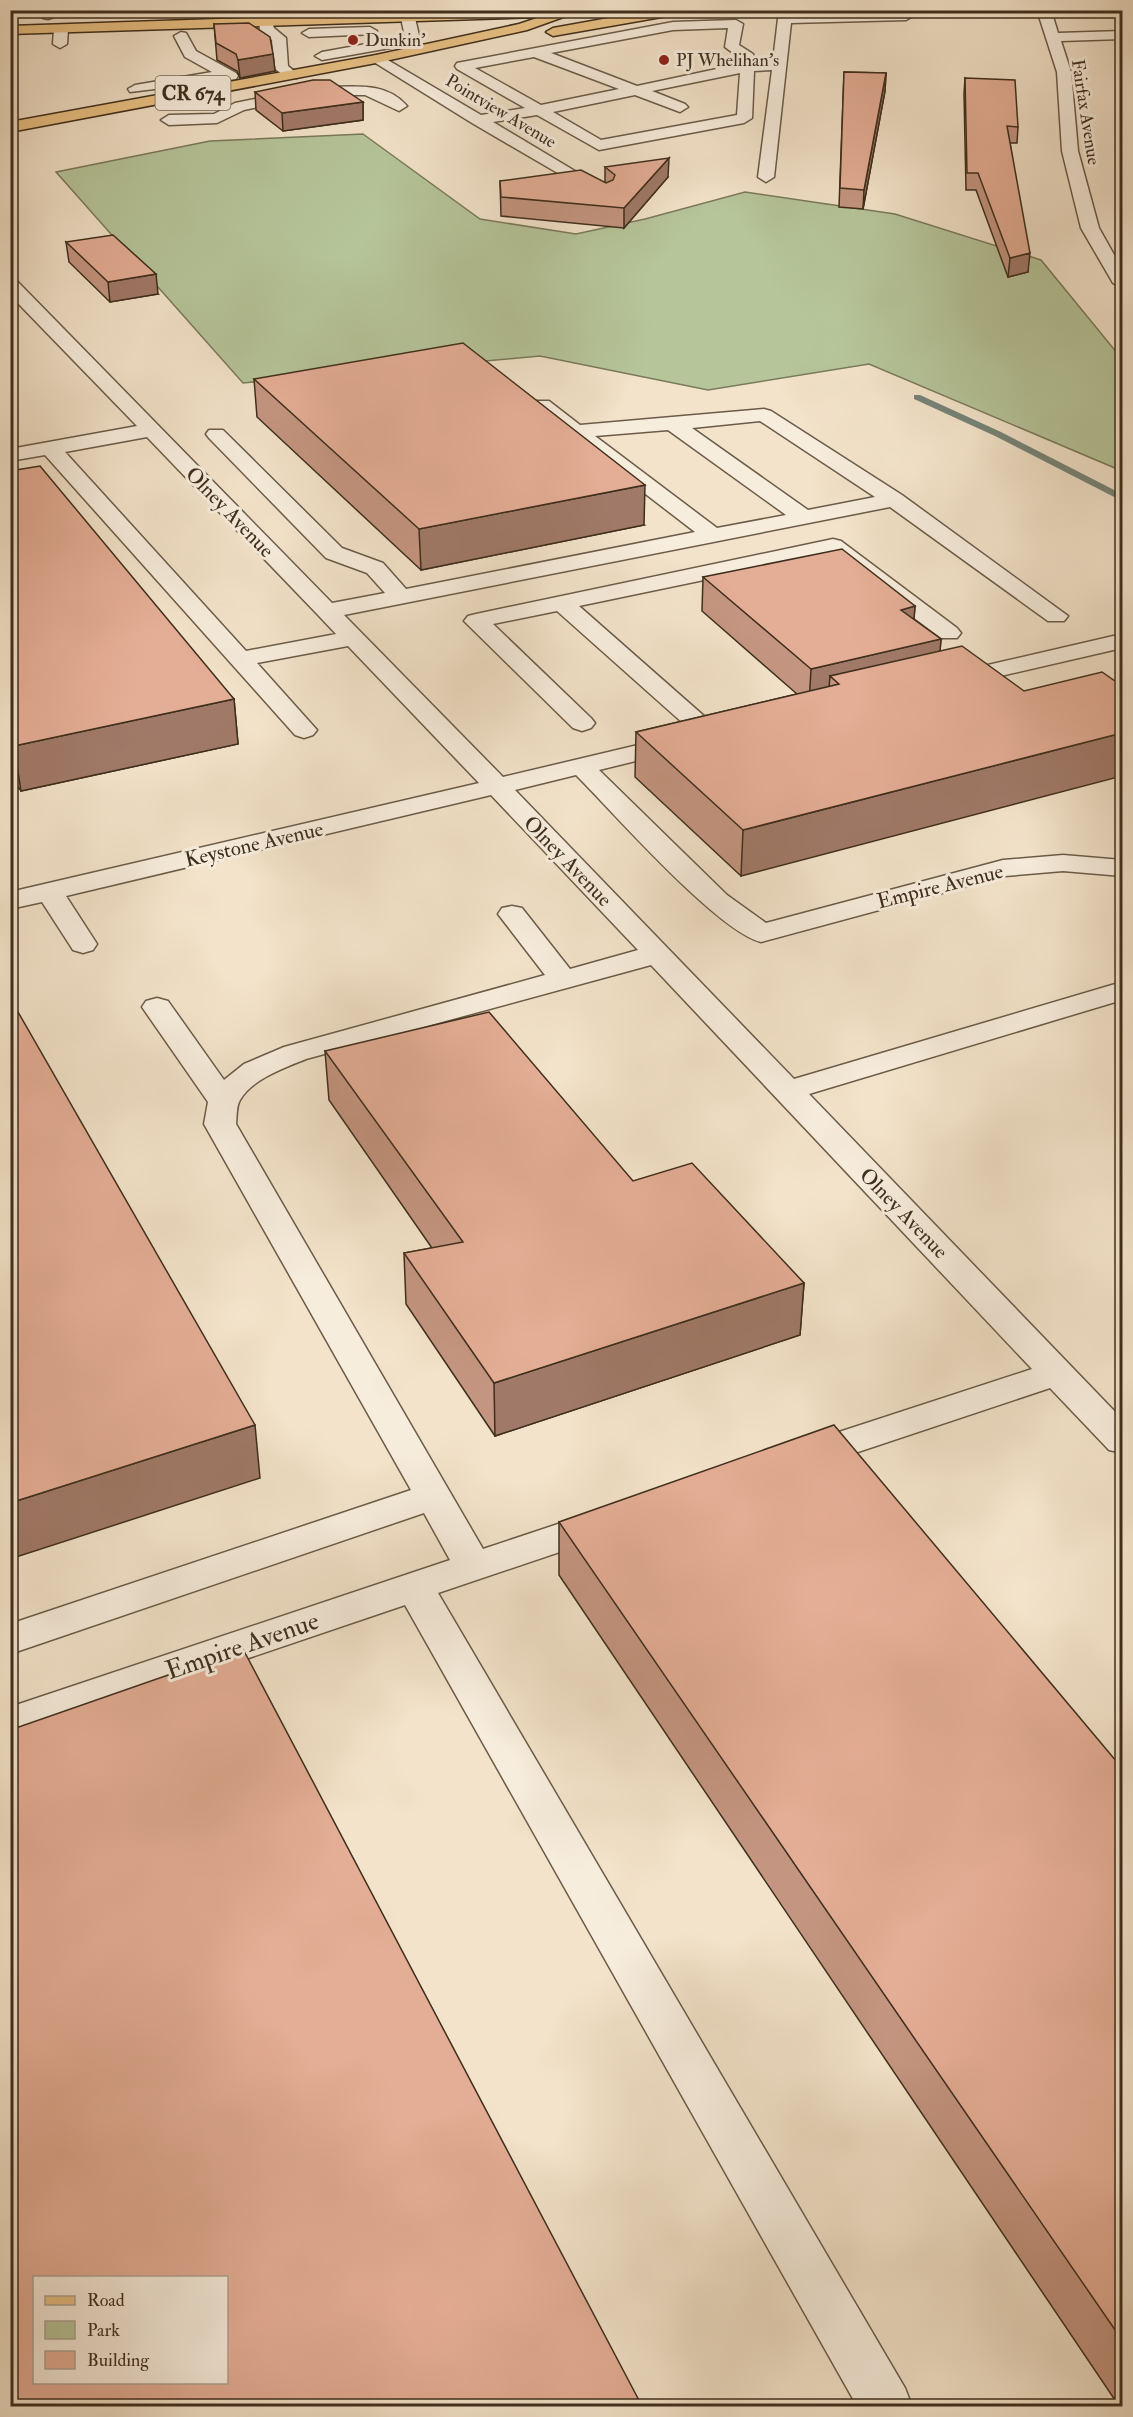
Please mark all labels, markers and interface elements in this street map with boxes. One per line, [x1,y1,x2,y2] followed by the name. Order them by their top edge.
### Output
[365,29,426,52] place label: Dunkin'
[346,33,360,47] marker: Dunkin'
[676,49,779,72] place label: PJ Whelihan's
[657,53,671,67] marker: PJ Whelihan's
[1066,58,1105,167] street label: Fairfax Avenue
[441,69,561,154] street label: Pointview Avenue
[156,76,230,110] road number: CR 674
[179,461,280,564] street label: Olney Avenue
[517,810,618,913] street label: Olney Avenue
[182,815,326,874] street label: Keystone Avenue
[874,858,1006,915] street label: Empire Avenue
[853,1162,954,1265] street label: Olney Avenue
[161,1605,324,1688] street label: Empire Avenue
[33,2276,228,2384] legend
[87,2289,125,2312] text: Road
[87,2319,120,2342] text: Park
[87,2349,150,2372] text: Building

